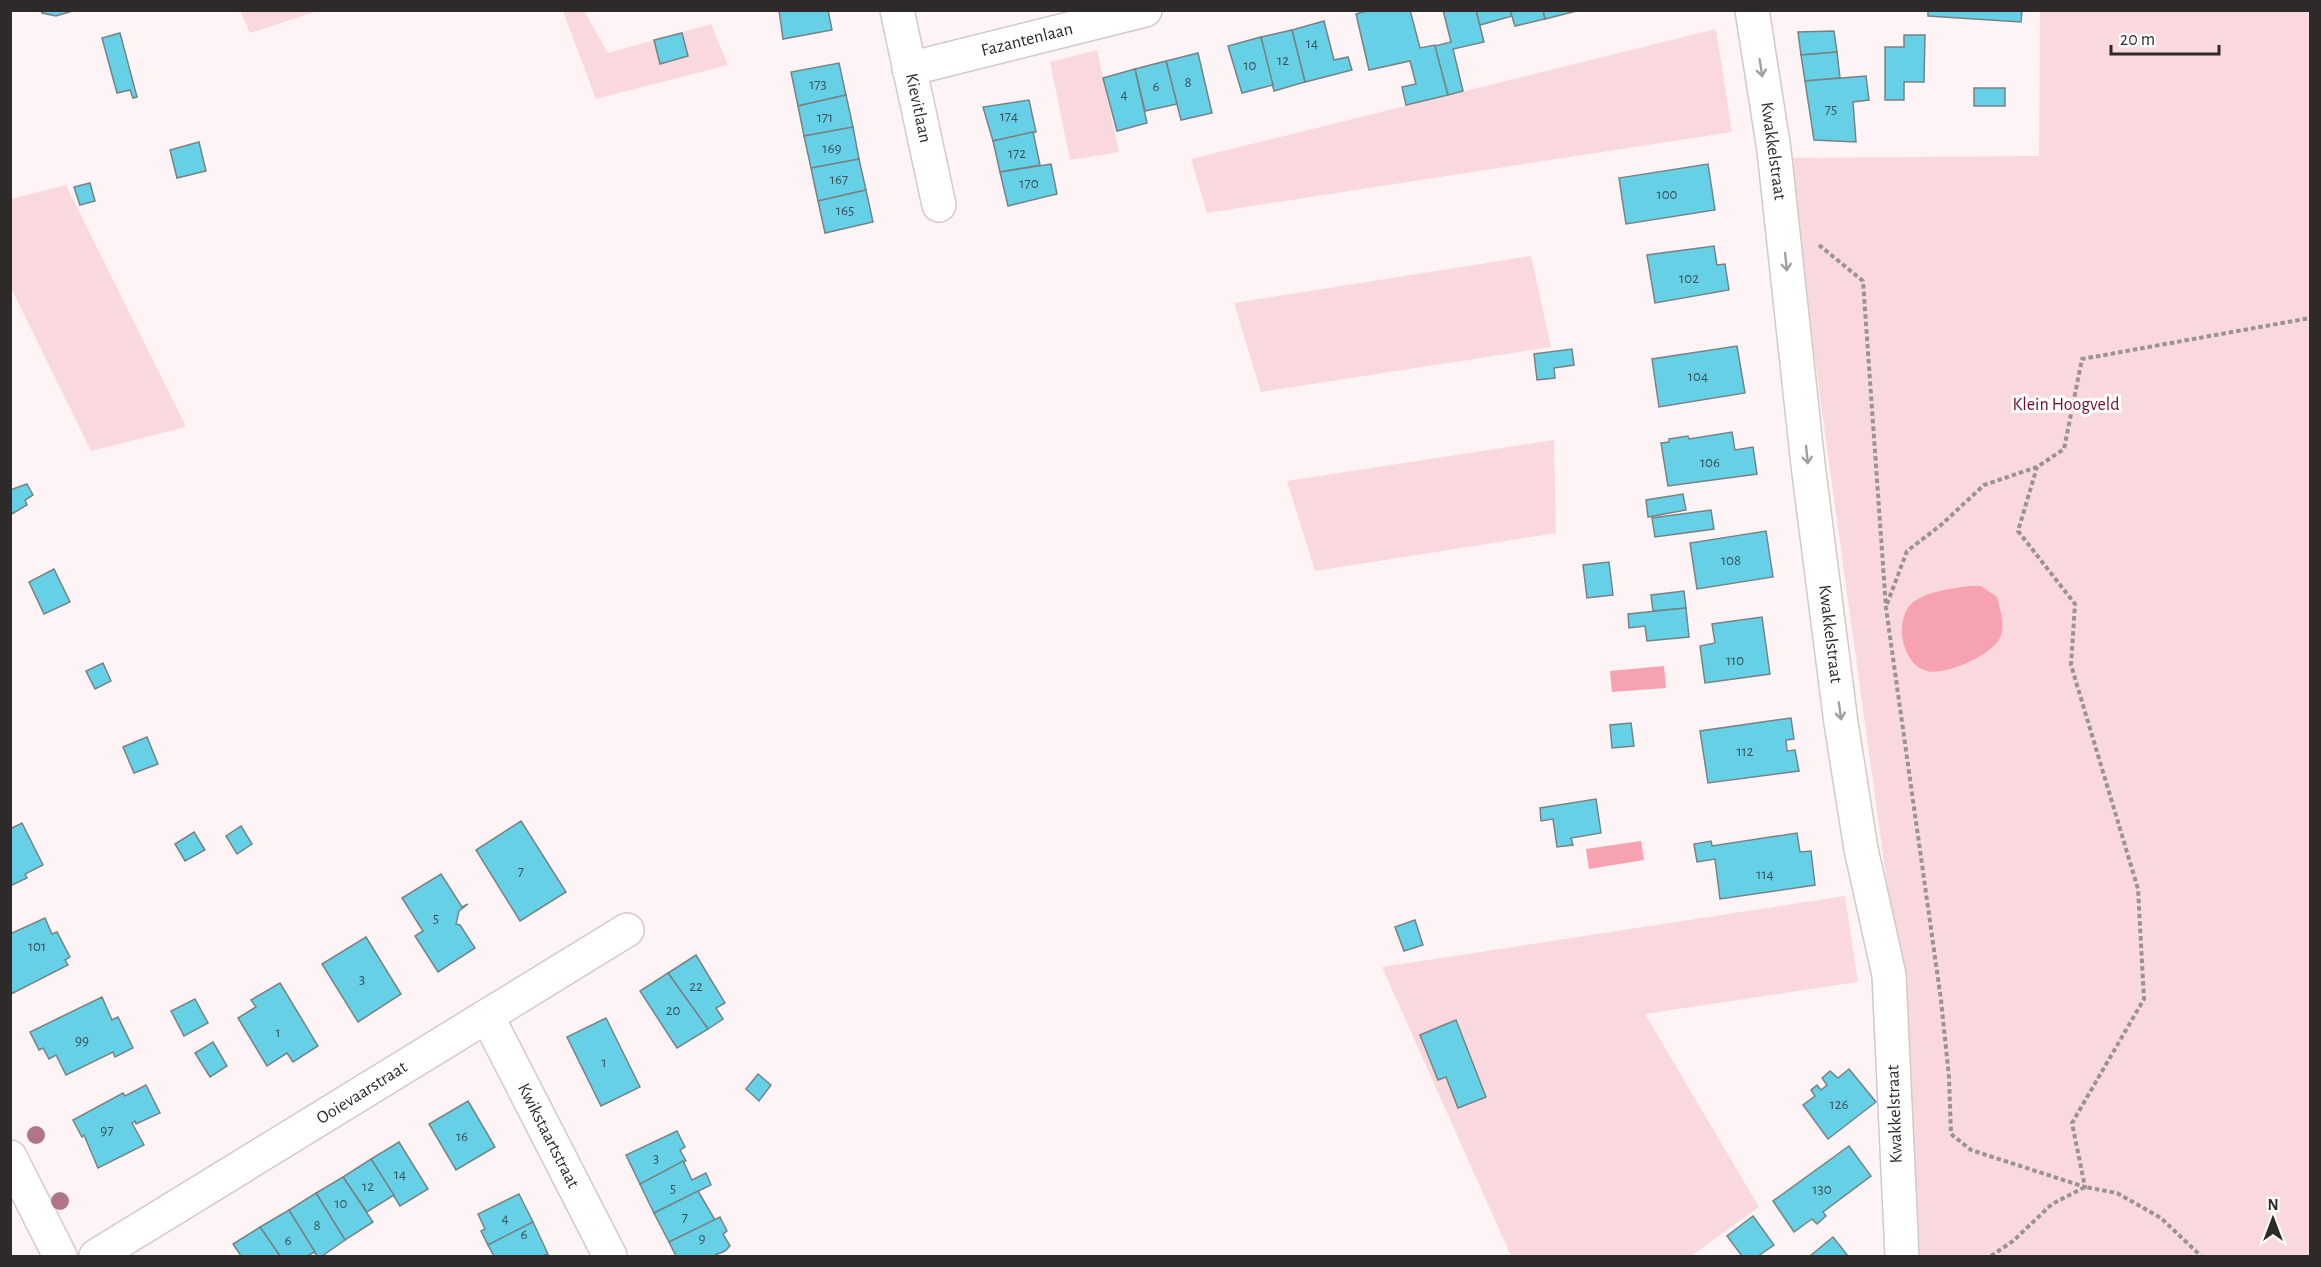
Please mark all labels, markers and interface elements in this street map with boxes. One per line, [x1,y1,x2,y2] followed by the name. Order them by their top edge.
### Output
[2111,18,2219,56] scale bar
[979,20,1075,60] street label: Fazantenlaan
[2120,31,2155,49] text: 20 m
[1306,36,1318,51] house number: 14
[1277,53,1289,68] house number: 12
[1243,58,1257,73] house number: 10
[1756,58,1767,78] one-way arrow
[902,72,934,144] street label: Kievitlaan
[1184,75,1192,90] house number: 8
[809,77,827,92] house number: 173
[1152,79,1160,94] house number: 6
[1120,87,1128,102] house number: 4
[1757,101,1789,201] street label: Kwakkelstraat
[1825,102,1837,117] house number: 75
[1000,109,1018,124] house number: 174
[817,110,833,125] house number: 171
[822,141,842,156] house number: 169
[1008,146,1026,161] house number: 172
[830,172,848,187] house number: 167
[1019,176,1039,191] house number: 170
[1656,187,1678,202] house number: 100
[836,203,854,218] house number: 165
[1781,251,1792,271] one-way arrow
[1679,271,1699,286] house number: 102
[1688,369,1708,384] house number: 104
[2012,396,2120,414] park label: Klein Hoogveld
[1802,445,1813,465] one-way arrow
[1700,455,1720,470] house number: 106
[1721,553,1741,568] house number: 108
[1815,584,1845,684] street label: Kwakkelstraat
[1726,653,1744,668] house number: 110
[1834,701,1845,721] one-way arrow
[1736,744,1754,759] house number: 112
[518,864,524,879] house number: 7
[1756,867,1774,882] house number: 114
[433,911,439,926] house number: 5
[28,939,46,954] house number: 101
[359,972,365,987] house number: 3
[689,979,703,994] house number: 22
[666,1003,680,1018] house number: 20
[275,1025,281,1040] house number: 1
[75,1033,89,1048] house number: 99
[601,1055,607,1070] house number: 1
[314,1058,411,1128] street label: Ooievaarstraat
[1884,1064,1906,1164] street label: Kwakkelstraat
[514,1081,582,1191] street label: Kwikstaartstraat
[1829,1097,1849,1112] house number: 126
[100,1123,114,1138] house number: 97
[456,1129,468,1144] house number: 16
[653,1151,659,1166] house number: 3
[394,1167,406,1182] house number: 14
[362,1179,374,1194] house number: 12
[670,1181,676,1196] house number: 5
[1812,1182,1832,1197] house number: 130
[2243,1189,2303,1249] north arrow
[334,1196,348,1211] house number: 10
[2267,1197,2279,1213] text: N
[682,1210,688,1225] house number: 7
[501,1211,509,1226] house number: 4
[313,1218,321,1233] house number: 8
[520,1227,528,1242] house number: 6
[698,1231,706,1246] house number: 9
[284,1233,292,1248] house number: 6

